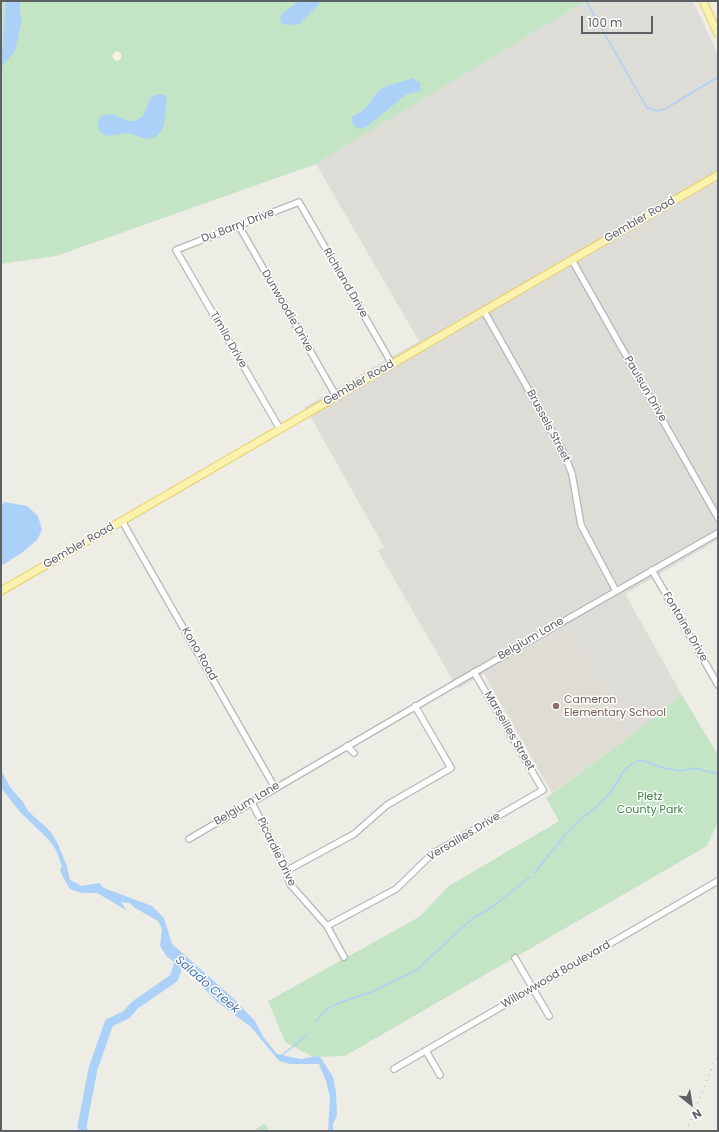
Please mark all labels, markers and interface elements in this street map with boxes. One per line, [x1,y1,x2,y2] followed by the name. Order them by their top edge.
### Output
[583,8,655,34] scale bar
[588,14,622,31] text: 100 m
[602,194,678,246] street label: Gembler Road
[200,206,276,246] street label: Du Barry Drive
[320,246,370,320] street label: Richland Drive
[258,268,316,354] street label: Dunwoodie Drive
[207,309,249,371] street label: Timilo Drive
[621,354,669,424] street label: Paulsun Drive
[321,357,397,409] street label: Gembler Road
[523,388,573,464] street label: Brussels Street
[41,520,117,572] street label: Gembler Road
[660,590,710,664] street label: Fontaine Drive
[496,615,566,663] street label: Belgium Lane
[178,625,220,683] street label: Kono Road
[481,689,537,773] street label: Marseilles Street
[564,693,666,719] place label: Cameron Elementary School
[551,701,561,711] marker: Cameron Elementary School
[212,779,282,829] street label: Belgium Lane
[617,790,683,816] park label: Pletz County Park
[425,810,503,864] street label: Versailles Drive
[254,816,298,888] street label: Picardie Drive
[499,938,613,1012] street label: Willowwood Boulevard
[172,953,242,1017] water label: Salado Creek
[671,1084,711,1124] north arrow
[689,1105,705,1123] text: N

